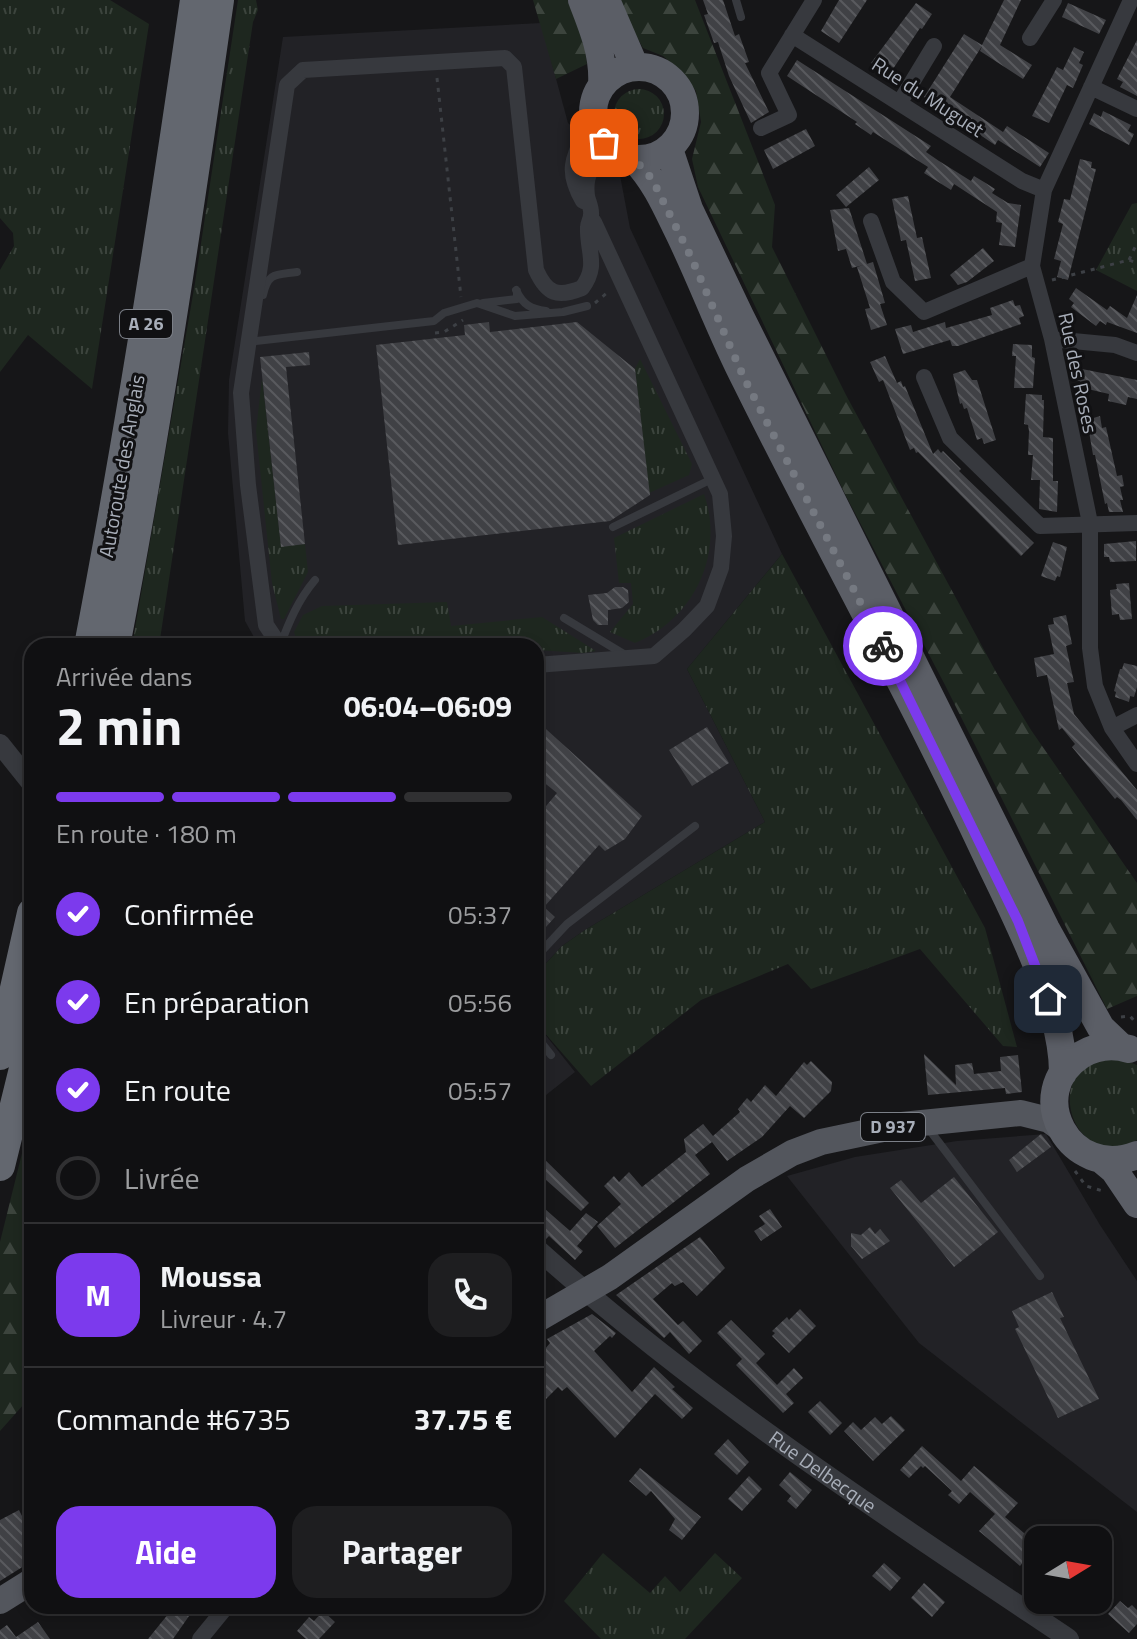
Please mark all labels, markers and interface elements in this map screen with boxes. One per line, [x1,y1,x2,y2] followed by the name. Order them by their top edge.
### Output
[866,49,991,145] street label: Rue du Muguet
[570,109,638,177] pin
[582,121,626,165] icon: bag
[1051,309,1106,436] street label: Rue des Roses
[120,310,172,338] road number: A 26
[90,372,153,560] street label: Autoroute des Anglais
[843,606,923,686] courier
[861,624,905,668] icon: bike
[56,657,192,696] text: Arrivée dans
[344,683,512,729] text: 06:04–06:09
[56,686,182,765] text: 2 min
[56,814,237,853] text: En route · 180 m
[124,891,254,937] text: Confirmée
[56,892,100,936] icon: check
[448,895,512,934] text: 05:37
[1014,965,1082,1033] pin
[1026,977,1070,1021] icon: home
[124,979,310,1025] text: En préparation
[56,980,100,1024] icon: check
[448,983,512,1022] text: 05:56
[124,1067,231,1113] text: En route
[56,1068,100,1112] icon: check
[448,1071,512,1110] text: 05:57
[861,1113,925,1141] road number: D 937
[124,1155,200,1201] text: Livrée
[160,1253,262,1299] text: Moussa
[428,1253,512,1337] button: phone
[85,1272,111,1318] text: M
[160,1299,287,1338] text: Livreur · 4.7
[56,1396,291,1442] text: Commande #6735
[414,1396,512,1442] text: 37.75 €
[763,1423,883,1520] street label: Rue Delbecque
[56,1506,276,1598] button: Aide
[292,1506,512,1598] button: Partager
[1024,1526,1112,1614] north arrow
[1024,1526,1112,1614] map controls

